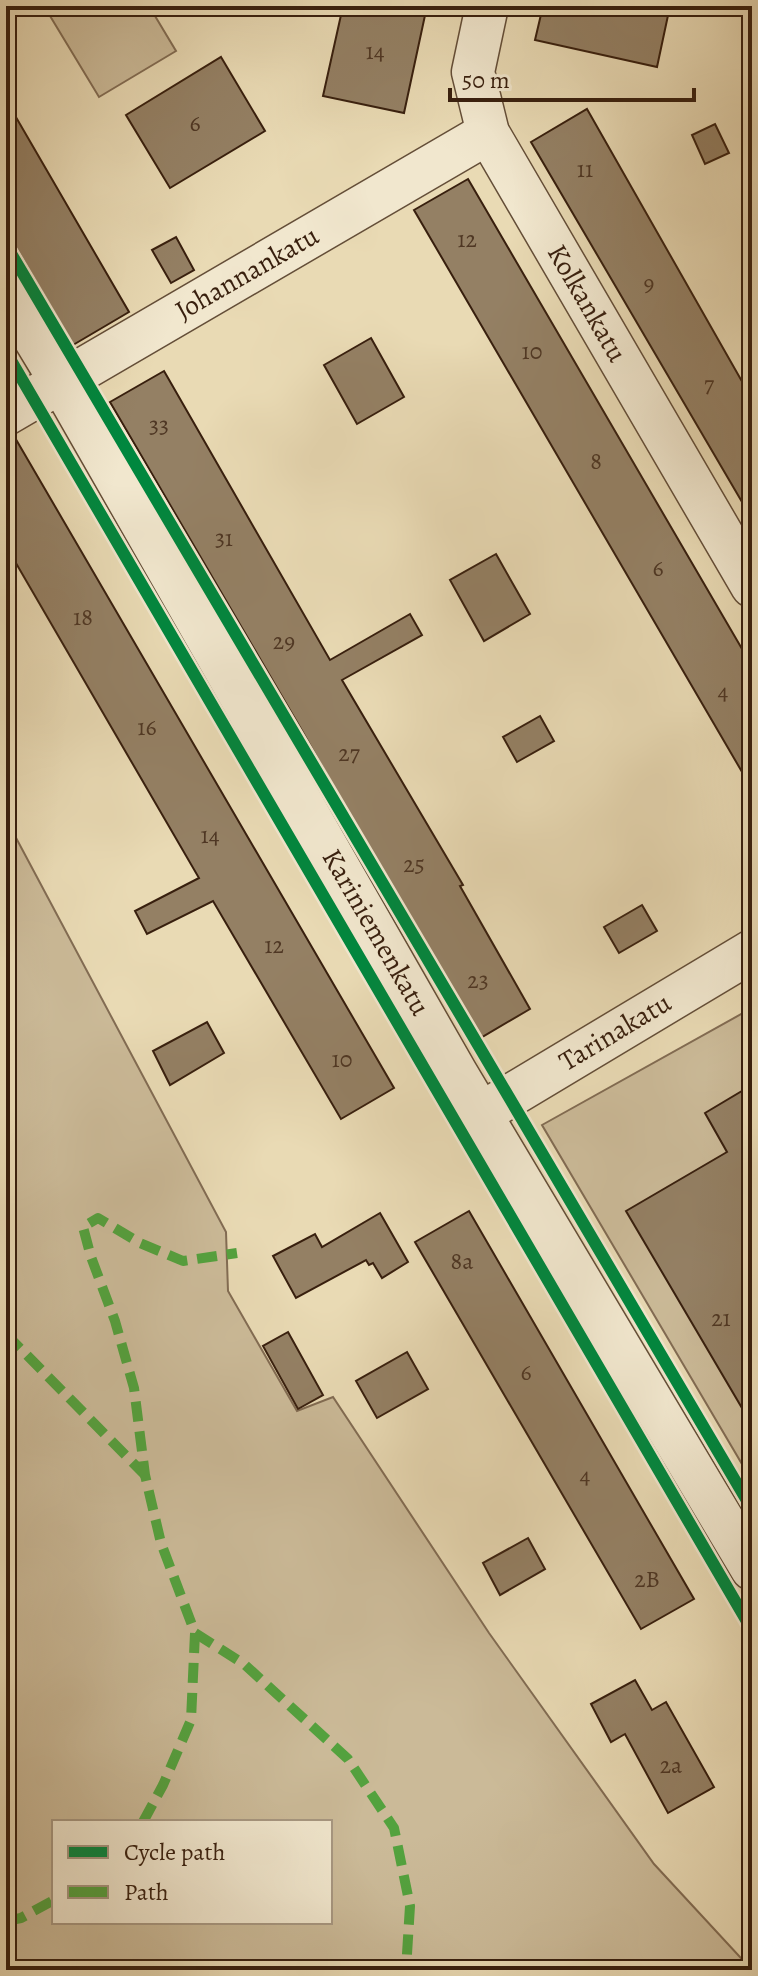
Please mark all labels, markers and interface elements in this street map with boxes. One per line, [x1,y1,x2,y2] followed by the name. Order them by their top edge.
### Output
[365,35,385,67] house number: 14
[450,52,694,102] scale bar
[462,64,510,96] text: 50 m
[189,107,201,139] house number: 6
[577,153,593,185] house number: 11
[168,216,326,329] street label: Johannankatu
[457,223,477,255] house number: 12
[538,237,636,370] street label: Kolkankatu
[644,267,654,299] house number: 9
[522,335,543,367] house number: 10
[704,368,715,400] house number: 7
[149,409,169,441] house number: 33
[590,445,602,477] house number: 8
[215,522,233,554] house number: 31
[652,552,664,584] house number: 6
[73,601,93,633] house number: 18
[273,625,295,657] house number: 29
[718,675,729,707] house number: 4
[137,711,157,743] house number: 16
[338,737,361,769] house number: 27
[200,819,220,851] house number: 14
[313,842,440,1023] street label: Kariniemenkatu
[403,848,425,880] house number: 25
[264,929,284,961] house number: 12
[467,964,489,996] house number: 23
[552,983,679,1080] street label: Tarinakatu
[332,1043,353,1075] house number: 10
[451,1245,474,1277] house number: 8a
[711,1302,731,1334] house number: 21
[520,1356,532,1388] house number: 6
[580,1459,591,1491] house number: 4
[634,1563,660,1595] house number: 2B
[660,1749,683,1781] house number: 2a
[52,1820,332,1924] legend
[124,1836,225,1868] text: Cycle path
[124,1876,169,1908] text: Path

